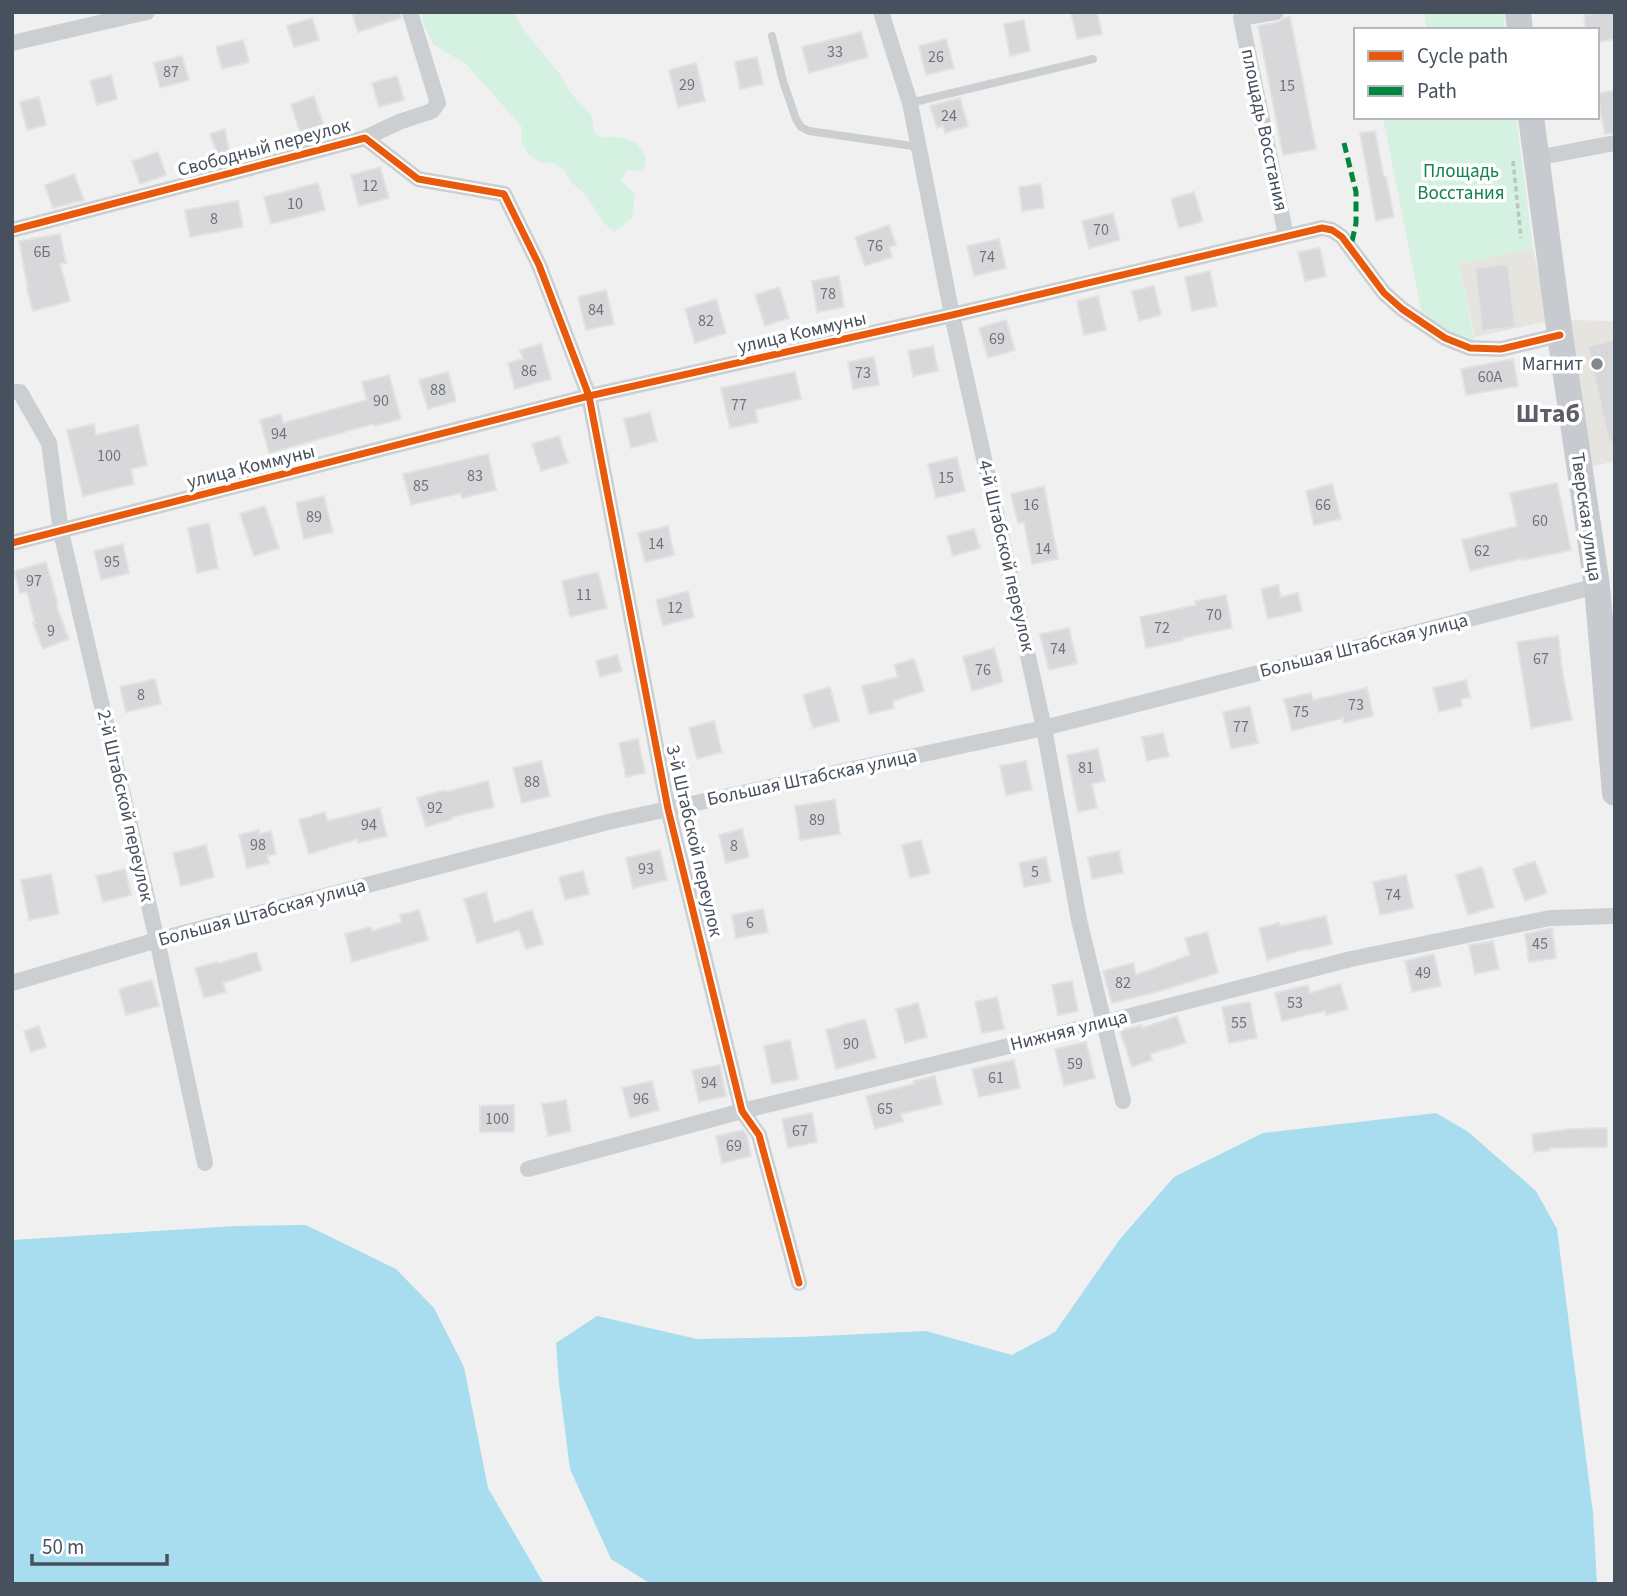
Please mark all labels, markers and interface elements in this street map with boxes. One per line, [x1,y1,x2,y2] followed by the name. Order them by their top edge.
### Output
[1354,28,1599,119] legend
[827,41,843,63] house number: 33
[1417,41,1508,71] text: Cycle path
[928,46,944,68] house number: 26
[1234,46,1294,214] street label: площадь Восстания
[163,61,179,83] house number: 87
[679,74,695,96] house number: 29
[1279,75,1295,97] house number: 15
[1417,76,1457,106] text: Path
[941,105,957,127] house number: 24
[174,112,354,184] street label: Свободный переулок
[1417,158,1505,207] park label: Площадь Восстания
[362,175,378,197] house number: 12
[287,193,303,215] house number: 10
[210,208,218,230] house number: 8
[1093,219,1109,241] house number: 70
[867,235,883,257] house number: 76
[33,241,51,263] house number: 6Б
[979,246,995,268] house number: 74
[820,283,836,305] house number: 78
[588,299,604,321] house number: 84
[735,305,869,361] street label: улица Коммуны
[698,310,714,332] house number: 82
[989,328,1005,350] house number: 69
[1522,351,1583,378] place label: Магнит
[1589,356,1605,372] marker: Магнит
[521,360,537,382] house number: 86
[855,362,871,384] house number: 73
[1478,366,1503,388] house number: 60А
[430,379,446,401] house number: 88
[373,390,389,412] house number: 90
[731,394,747,416] house number: 77
[1516,395,1580,432] district label: Штаб
[271,423,287,445] house number: 94
[184,438,318,496] street label: улица Коммуны
[97,445,121,467] house number: 100
[1564,451,1608,583] street label: Тверская улица
[971,458,1041,655] street label: 4-й Штабской переулок
[467,465,483,487] house number: 83
[938,467,954,489] house number: 15
[413,475,429,497] house number: 85
[1023,494,1039,516] house number: 16
[1315,494,1331,516] house number: 66
[306,506,322,528] house number: 89
[1532,510,1548,532] house number: 60
[648,533,664,555] house number: 14
[1035,538,1051,560] house number: 14
[1474,540,1490,562] house number: 62
[104,551,120,573] house number: 95
[26,570,42,592] house number: 97
[576,584,592,606] house number: 11
[667,597,683,619] house number: 12
[1206,604,1222,626] house number: 70
[1257,607,1471,685] street label: Большая Штабская улица
[1154,617,1170,639] house number: 72
[47,620,55,642] house number: 9
[1050,638,1066,660] house number: 74
[1533,648,1549,670] house number: 67
[975,659,991,681] house number: 76
[137,684,145,706] house number: 8
[1348,694,1364,716] house number: 73
[1293,701,1309,723] house number: 75
[90,708,160,905] street label: 2-й Штабской переулок
[1233,716,1249,738] house number: 77
[659,743,729,940] street label: 3-й Штабской переулок
[705,743,919,813] street label: Большая Штабская улица
[1078,757,1094,779] house number: 81
[524,771,540,793] house number: 88
[427,797,443,819] house number: 92
[809,809,825,831] house number: 89
[361,814,377,836] house number: 94
[250,834,266,856] house number: 98
[730,835,738,857] house number: 8
[638,858,654,880] house number: 93
[1031,861,1039,883] house number: 5
[155,872,369,954] street label: Большая Штабская улица
[1385,884,1401,906] house number: 74
[746,912,754,934] house number: 6
[1532,933,1548,955] house number: 45
[1415,962,1431,984] house number: 49
[1115,972,1131,994] house number: 82
[1287,992,1303,1014] house number: 53
[1007,1003,1131,1059] street label: Нижняя улица
[1231,1012,1247,1034] house number: 55
[843,1033,859,1055] house number: 90
[1067,1053,1083,1075] house number: 59
[988,1067,1004,1089] house number: 61
[701,1072,717,1094] house number: 94
[633,1088,649,1110] house number: 96
[877,1098,893,1120] house number: 65
[485,1108,509,1130] house number: 100
[792,1120,808,1142] house number: 67
[726,1135,742,1157] house number: 69
[32,1522,166,1566] scale bar
[42,1532,84,1562] text: 50 m

